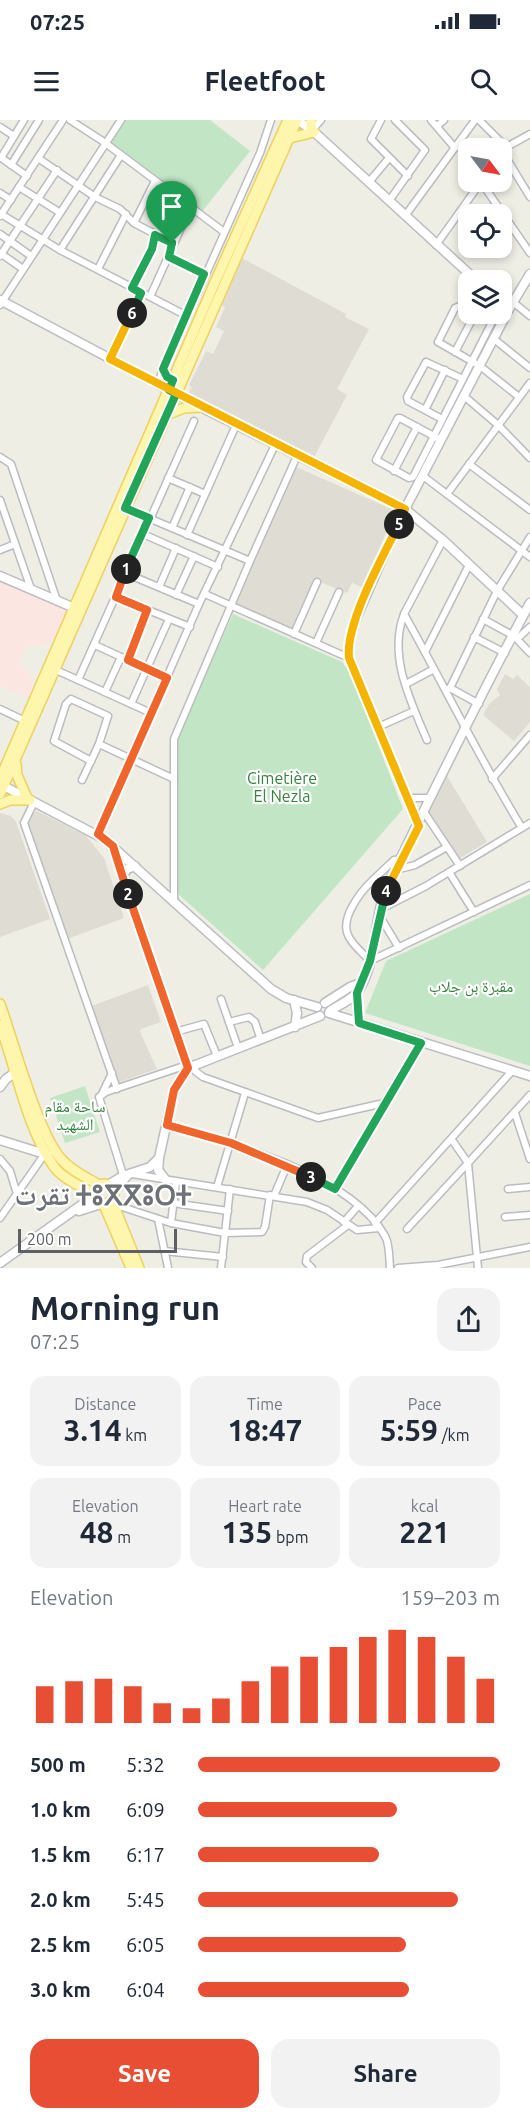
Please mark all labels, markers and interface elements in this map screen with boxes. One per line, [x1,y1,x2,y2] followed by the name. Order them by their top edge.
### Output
[30,9,85,34] text: 07:25
[30,65,63,98] icon: menu
[467,65,500,98] icon: search
[204,66,326,96] text: Fleetfoot
[458,138,512,192] north arrow
[458,138,512,324] map controls
[146,181,197,243] pin
[155,190,188,223] icon: arrive
[458,204,512,258] button: locate
[458,270,512,324] button: layers
[117,298,147,328] pin: 6
[127,304,137,322] text: 6
[384,509,414,539] pin: 5
[394,515,404,533] text: 5
[111,554,141,584] pin: 1
[121,560,131,578] text: 1
[247,769,317,805] park label: Cimetière El Nezla
[371,876,401,906] pin: 4
[113,879,143,909] pin: 2
[381,882,391,900] text: 4
[123,885,133,903] text: 2
[429,977,513,997] park label: مقبرة بن جلاب
[44,1097,106,1134] park label: ساحة مقام الشهيد
[296,1162,326,1192] pin: 3
[306,1168,316,1186] text: 3
[15,1179,192,1211] district label: تقرت ⵜⵓⴳⴳⵓⵔⵜ
[18,1226,177,1254] scale bar
[27,1230,72,1248] text: 200 m
[437,1288,500,1351] button: share
[30,1289,220,1326] text: Morning run
[30,1330,80,1353] text: 07:25
[74,1395,136,1413] text: Distance
[247,1395,283,1413] text: Time
[408,1395,442,1413] text: Pace
[63,1413,122,1447] text: 3.14
[227,1413,303,1447] text: 18:47
[380,1413,438,1447] text: 5:59
[122,1426,147,1444] text: km
[438,1426,469,1444] text: /km
[72,1497,139,1515] text: Elevation
[228,1497,302,1515] text: Heart rate
[411,1497,438,1515] text: kcal
[80,1515,114,1549] text: 48
[222,1515,272,1549] text: 135
[399,1515,450,1549] text: 221
[114,1528,131,1546] text: m
[272,1528,308,1546] text: bpm
[30,1586,113,1609] text: Elevation
[401,1586,500,1609] text: 159–203 m
[30,1753,86,1776] text: 500 m
[126,1753,165,1776] text: 5:32
[30,1798,91,1821] text: 1.0 km
[126,1798,165,1821] text: 6:09
[30,1843,91,1866] text: 1.5 km
[126,1843,165,1866] text: 6:17
[30,1888,91,1911] text: 2.0 km
[126,1888,165,1911] text: 5:45
[30,1933,91,1956] text: 2.5 km
[126,1933,165,1956] text: 6:05
[30,1978,91,2001] text: 3.0 km
[126,1978,165,2001] text: 6:04
[30,2039,259,2108] button: Save
[271,2039,500,2108] button: Share

